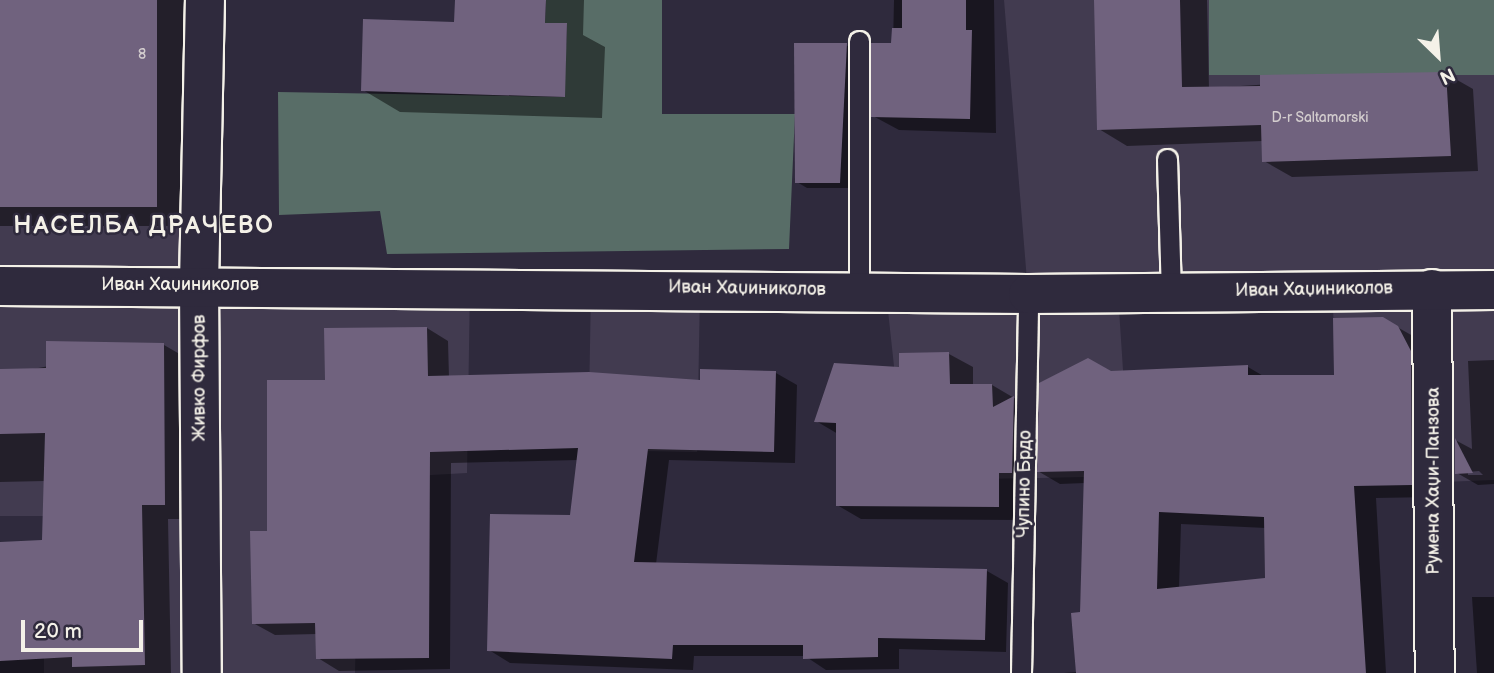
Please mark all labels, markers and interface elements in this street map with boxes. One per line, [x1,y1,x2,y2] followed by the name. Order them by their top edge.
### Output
[1403,21,1473,91] north arrow
[138,47,146,63] house number: 8
[1436,62,1458,89] text: N
[1271,110,1369,126] house number: D-r Saltamarski
[15,212,273,240] district label: НАСЕЛБА ДРАЧЕВО
[101,274,259,296] street label: Иван Хаџиниколов
[668,277,826,301] street label: Иван Хаџиниколов
[1235,278,1393,302] street label: Иван Хаџиниколов
[189,315,211,441] street label: Живко Фирфов
[1423,387,1445,575] street label: Румена Хаџи-Панзова
[1013,430,1037,538] street label: Чупино Брдо
[24,606,147,650] scale bar
[34,619,82,644] text: 20 m

